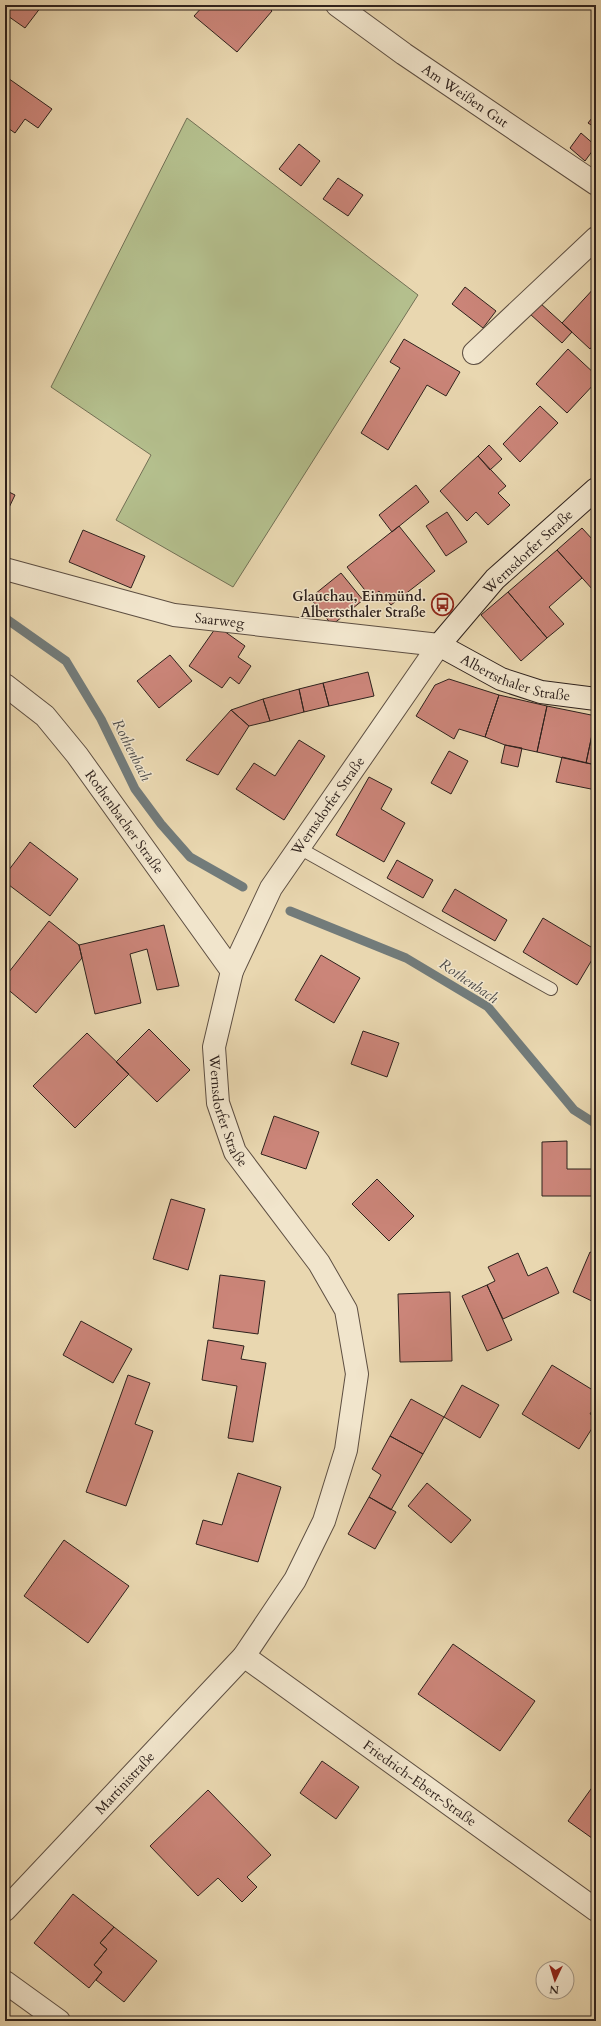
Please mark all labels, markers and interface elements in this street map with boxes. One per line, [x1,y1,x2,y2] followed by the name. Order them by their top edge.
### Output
[418,59,513,132] street label: Am Weißen Gut
[478,505,577,599] street label: Wernsdorfer Straße
[292,587,426,622] place label: Glauchau, Einmünd. Albertsthaler Straße
[429,591,455,617] bus stop icon: Glauchau, Einmünd. Albertsthaler Straße
[194,608,245,632] street label: Saarweg
[457,649,571,705] street label: Albertsthaler Straße
[108,716,157,785] water label: Rothenbach
[286,753,369,860] street label: Wernsdorfer Straße
[81,766,169,877] street label: Rothenbacher Straße
[436,954,503,1009] water label: Rothenbach
[205,1053,252,1171] street label: Wernsdorfer Straße
[359,1736,481,1830] street label: Friedrich-Ebert-Straße
[91,1747,159,1819] street label: Martinistraße
[535,1960,575,2000] north arrow
[549,1982,560,1997] text: N

